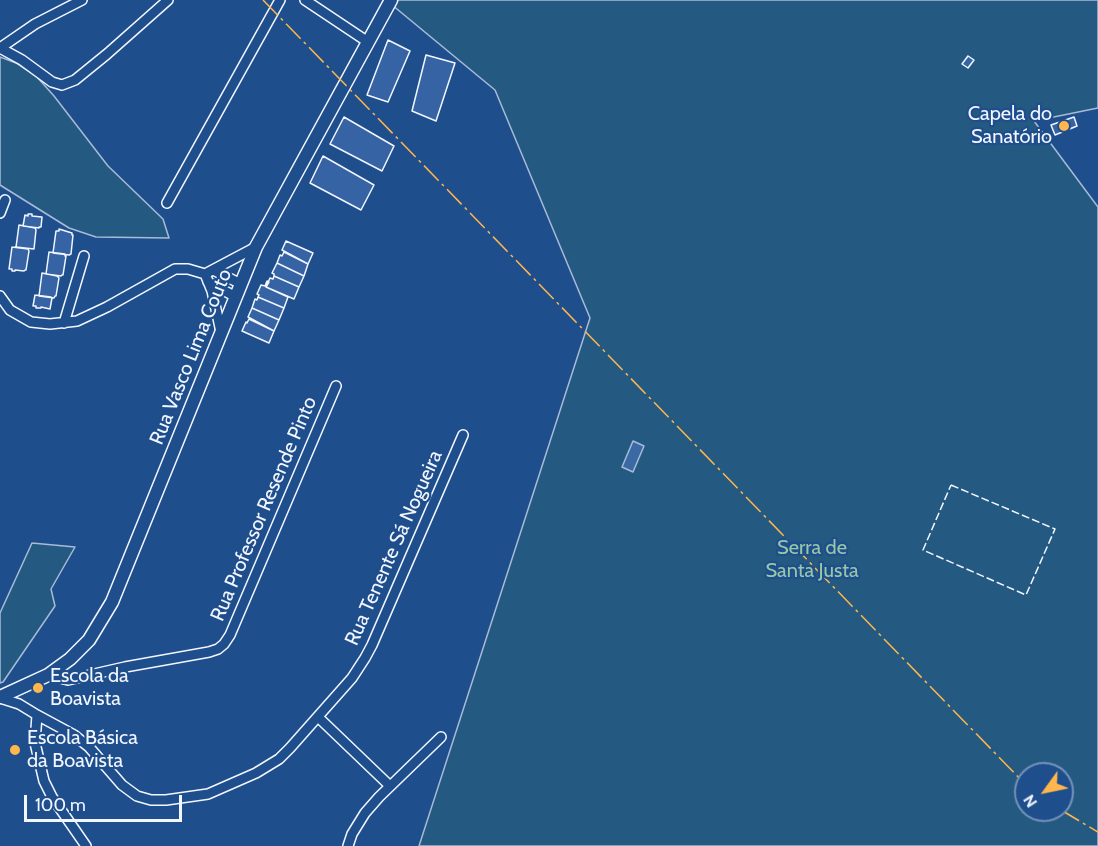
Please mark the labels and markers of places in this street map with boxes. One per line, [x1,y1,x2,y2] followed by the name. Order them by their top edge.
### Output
[968,102,1052,149] place label: Capela do Sanatório
[1057,119,1071,133] marker: Capela do Sanatório
[50,664,129,711] place label: Escola da Boavista
[31,681,45,695] marker: Escola da Boavista
[27,726,138,773] place label: Escola Básica da Boavista
[8,743,22,757] marker: Escola Básica da Boavista

